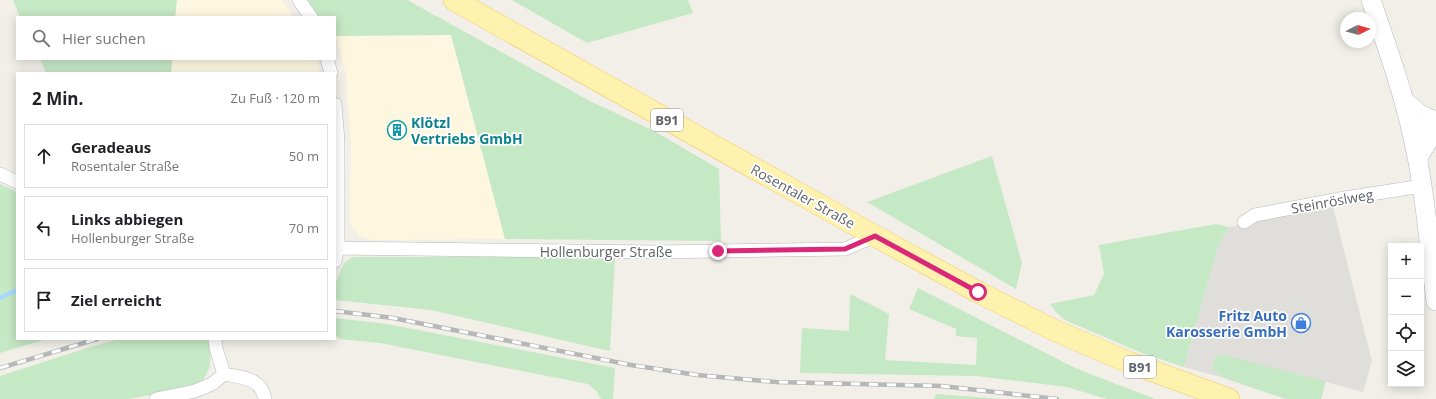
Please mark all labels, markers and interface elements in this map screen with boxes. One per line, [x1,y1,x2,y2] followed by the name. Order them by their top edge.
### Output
[1340,12,1376,48] north arrow
[16,16,336,60] search box
[30,27,52,49] icon: search
[62,28,146,48] text: Hier suchen
[32,87,83,110] text: 2 Min.
[231,89,320,107] text: Zu Fuß · 120 m
[651,109,683,131] road number: B91
[411,113,523,148] place label: Klötzl Vertriebs GmbH
[386,119,408,141] building icon: Klötzl Vertriebs GmbH
[71,137,151,157] text: Geradeaus
[33,145,55,167] icon: ahead
[289,147,319,165] text: 50 m
[71,157,179,175] text: Rosentaler Straße
[747,159,859,233] street label: Rosentaler Straße
[1289,184,1375,218] street label: Steinröslweg
[71,209,183,229] text: Links abbiegen
[33,217,55,239] icon: left
[289,219,319,237] text: 70 m
[71,229,194,247] text: Hollenburger Straße
[540,242,672,261] street label: Hollenburger Straße
[709,242,727,260] route end
[1388,243,1424,387] map controls
[1388,243,1424,279] button: +
[1388,279,1424,315] button: −
[969,283,987,301] route start
[33,289,55,311] icon: arrive
[71,290,162,310] text: Ziel erreicht
[1166,306,1287,341] place label: Fritz Auto Karosserie GmbH
[1290,312,1312,334] shop icon: Fritz Auto Karosserie GmbH
[1388,315,1424,351] button: locate
[1388,351,1424,387] button: layers
[1124,356,1156,378] road number: B91

